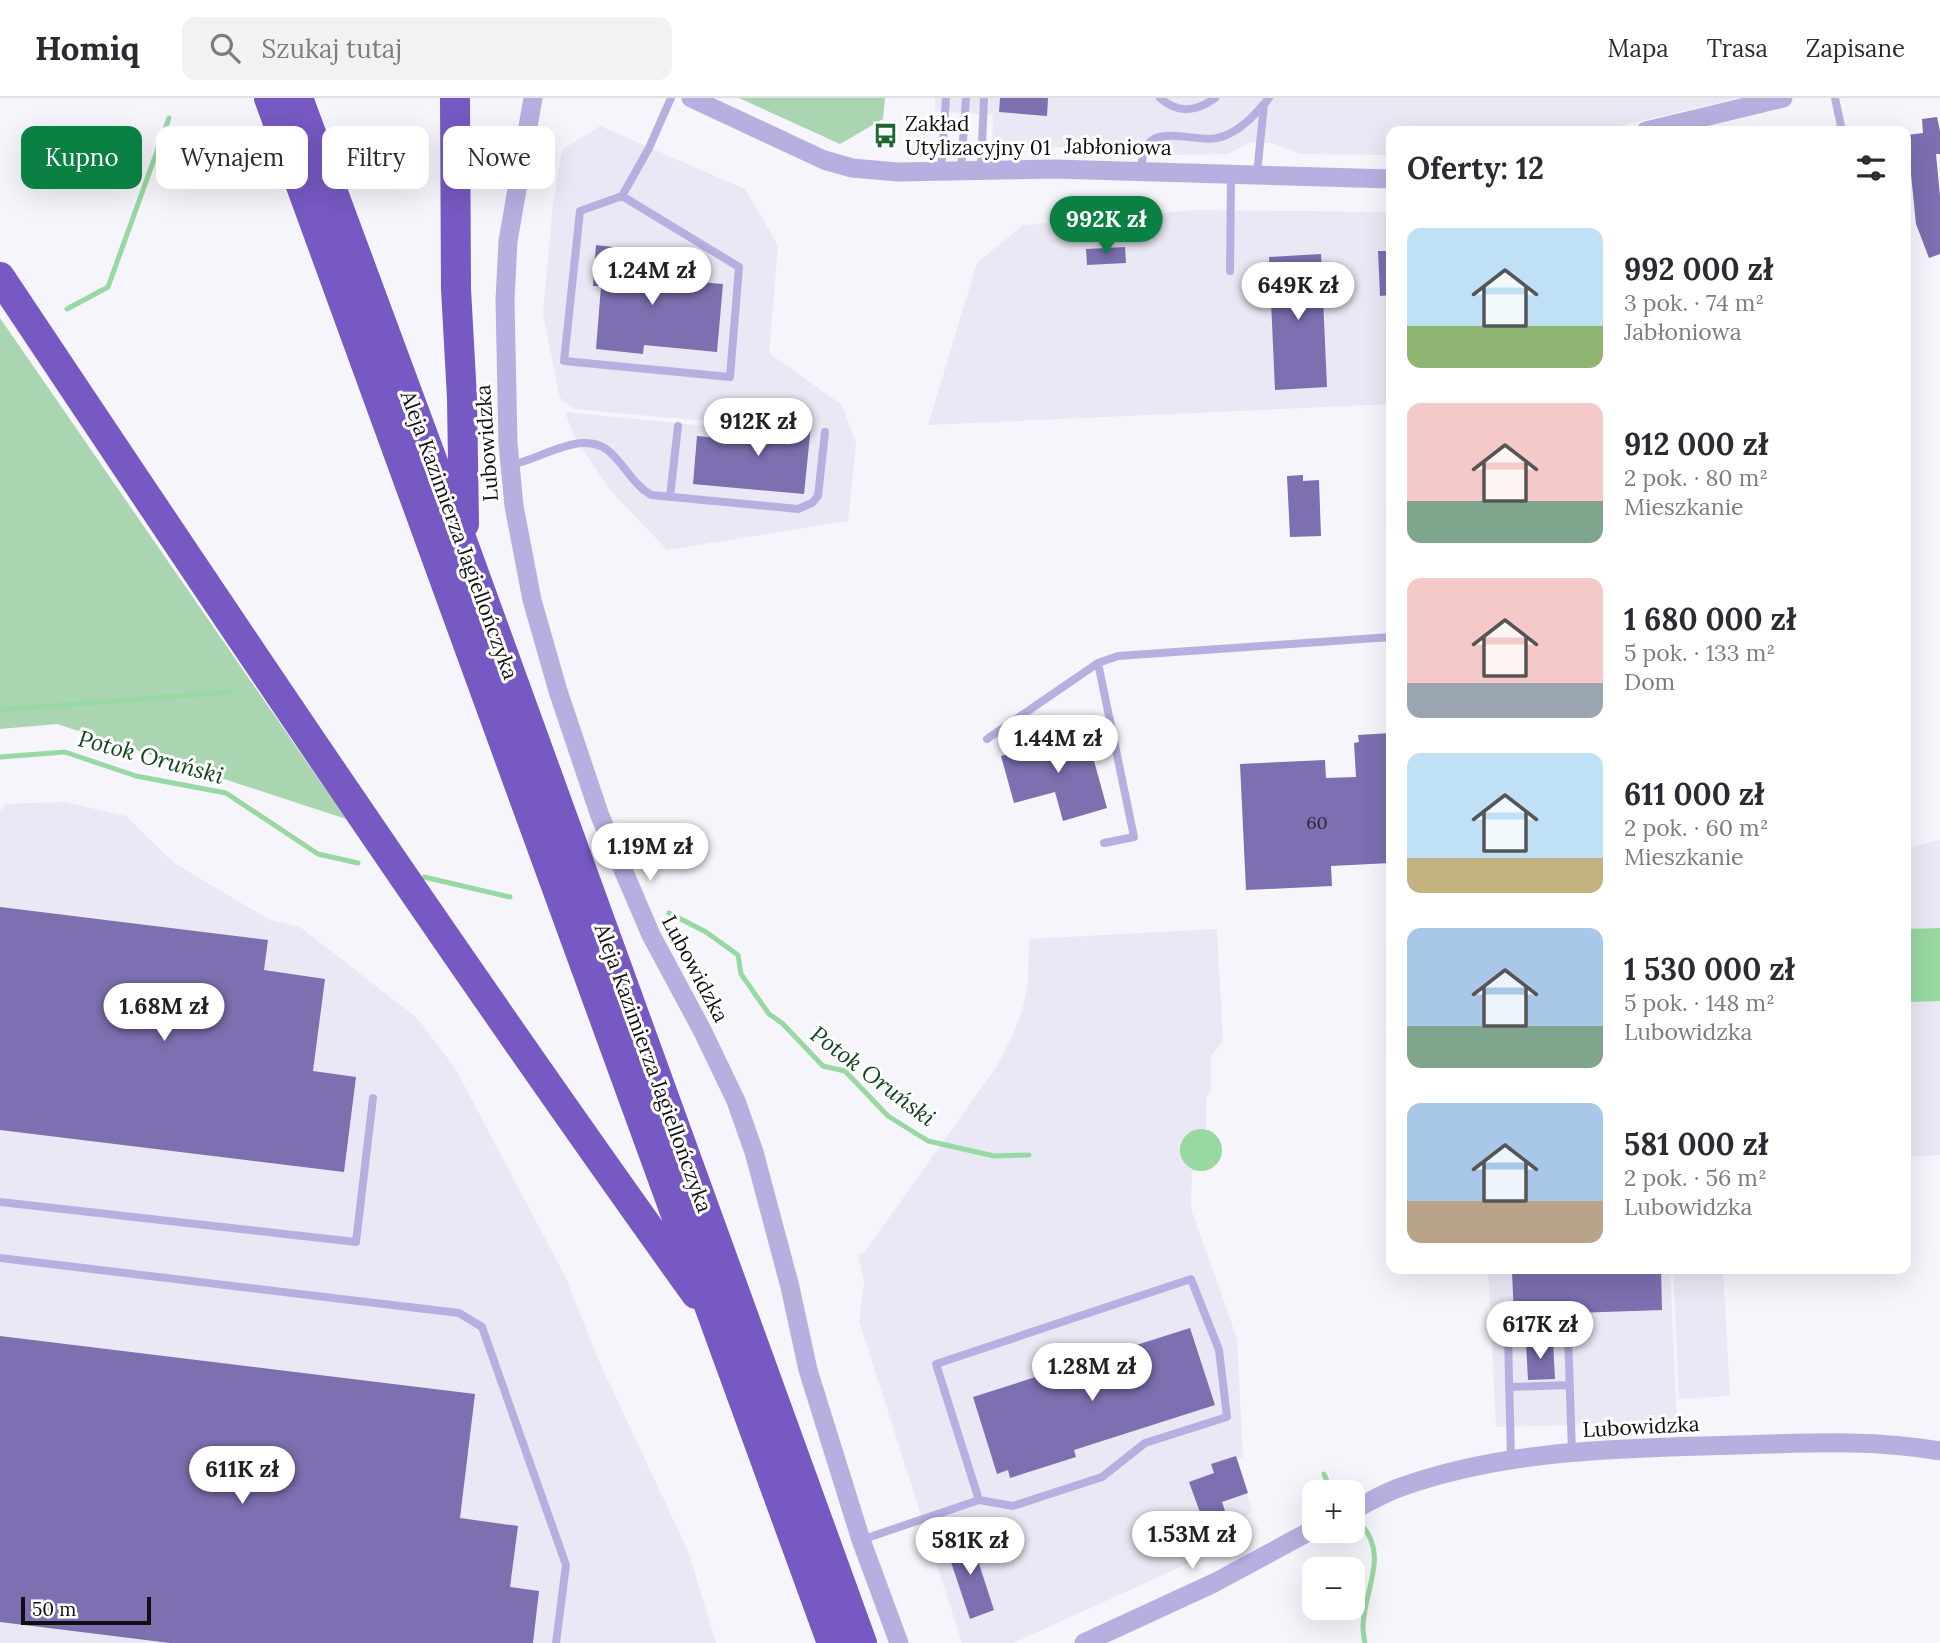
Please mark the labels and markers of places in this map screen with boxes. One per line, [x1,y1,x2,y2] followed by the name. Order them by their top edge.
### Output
[905,110,1051,161] place label: Zakład Utylizacyjny 01
[871,122,899,150] bus stop icon: Zakład Utylizacyjny 01
[1041,197,1171,256] pin: 992K zł
[580,248,724,307] pin: 1.24M zł
[1233,262,1363,322] pin: 649K zł
[693,398,823,458] pin: 912K zł
[986,716,1130,775] pin: 1.44M zł
[578,824,722,883] pin: 1.19M zł
[92,984,236,1043] pin: 1.68M zł
[1475,1302,1605,1361] pin: 617K zł
[1020,1344,1164,1403] pin: 1.28M zł
[177,1446,307,1506] pin: 611K zł
[1120,1512,1264,1571] pin: 1.53M zł
[905,1518,1035,1577] pin: 581K zł

